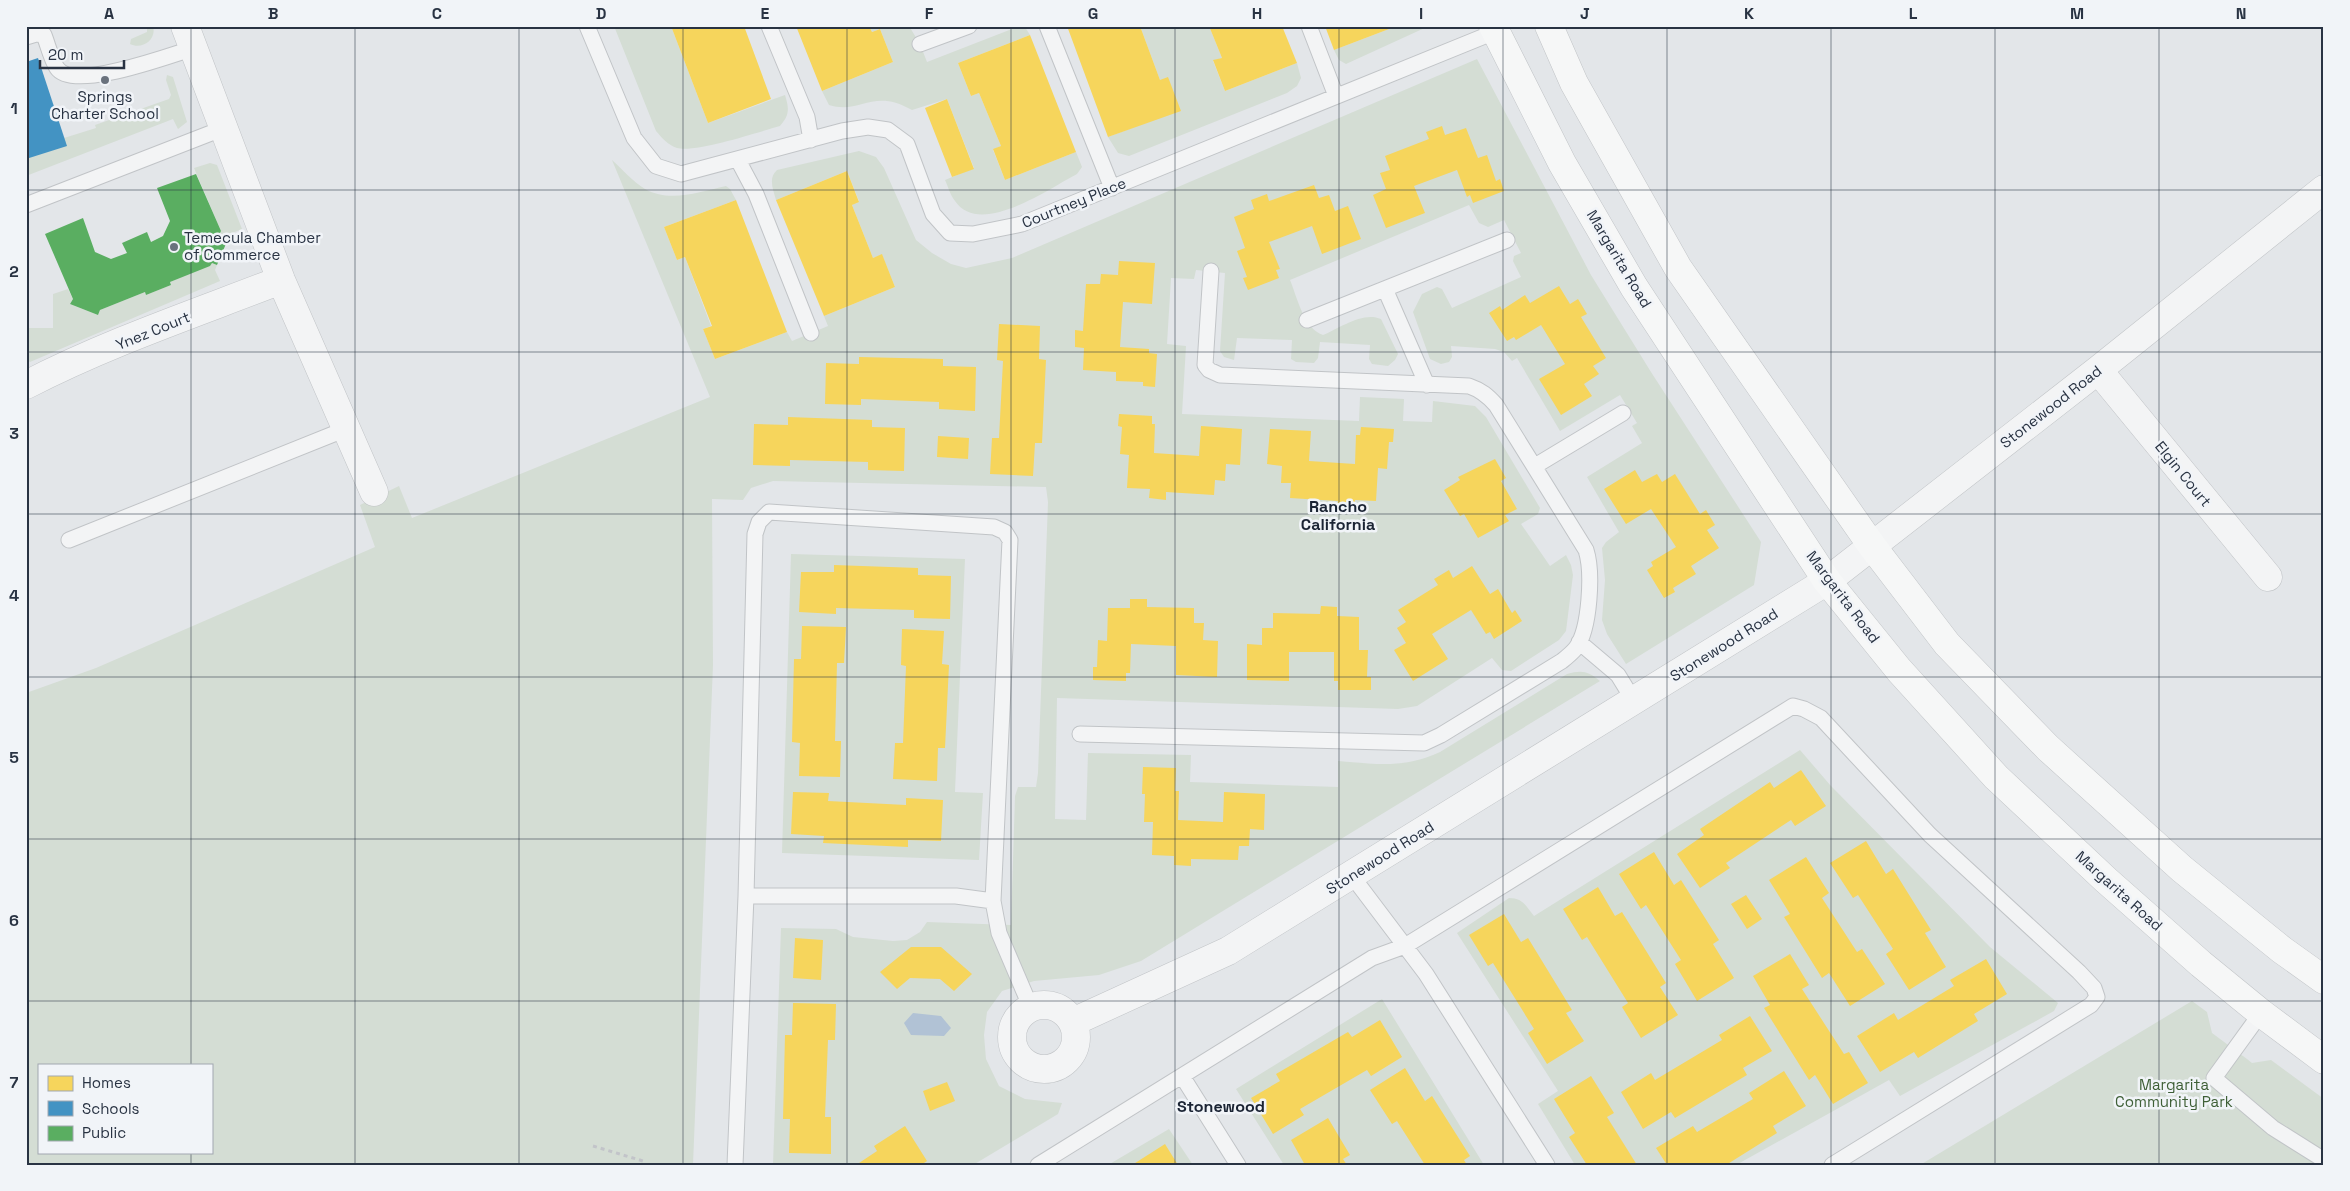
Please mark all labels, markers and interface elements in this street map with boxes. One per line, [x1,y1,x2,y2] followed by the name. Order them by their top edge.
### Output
[104,3,114,24] text: A
[268,3,278,24] text: B
[432,3,442,24] text: C
[596,3,606,24] text: D
[761,3,770,24] text: E
[925,3,934,24] text: F
[1088,3,1098,24] text: G
[1252,3,1262,24] text: H
[1419,3,1423,24] text: I
[1580,3,1590,24] text: J
[1744,3,1754,24] text: K
[1909,3,1918,24] text: L
[2070,3,2084,24] text: M
[2236,3,2246,24] text: N
[40,38,124,70] scale bar
[48,45,83,64] text: 20 m
[99,74,111,86] marker: Springs Charter School
[51,87,159,123] place label: Springs Charter School
[10,98,18,119] text: 1
[1019,173,1129,232] street label: Courtney Place
[1583,206,1656,311] street label: Margarita Road
[184,228,321,264] place label: Temecula Chamber of Commerce
[168,241,180,253] marker: Temecula Chamber of Commerce
[9,261,19,282] text: 2
[113,307,193,354] street label: Ynez Court
[1996,361,2105,452] street label: Stonewood Road
[9,423,19,444] text: 3
[2151,437,2216,510] street label: Elgin Court
[1301,496,1375,535] district label: Rancho California
[1802,547,1884,647] street label: Margarita Road
[9,585,19,606] text: 4
[1666,604,1781,685] street label: Stonewood Road
[9,747,19,768] text: 5
[1322,817,1437,898] street label: Stonewood Road
[2072,847,2167,935] street label: Margarita Road
[9,910,19,931] text: 6
[38,1064,212,1154] legend
[10,1072,19,1093] text: 7
[82,1073,131,1092] text: Homes
[2115,1075,2233,1111] park label: Margarita Community Park
[1177,1096,1265,1117] district label: Stonewood
[82,1099,140,1118] text: Schools
[82,1123,126,1142] text: Public

